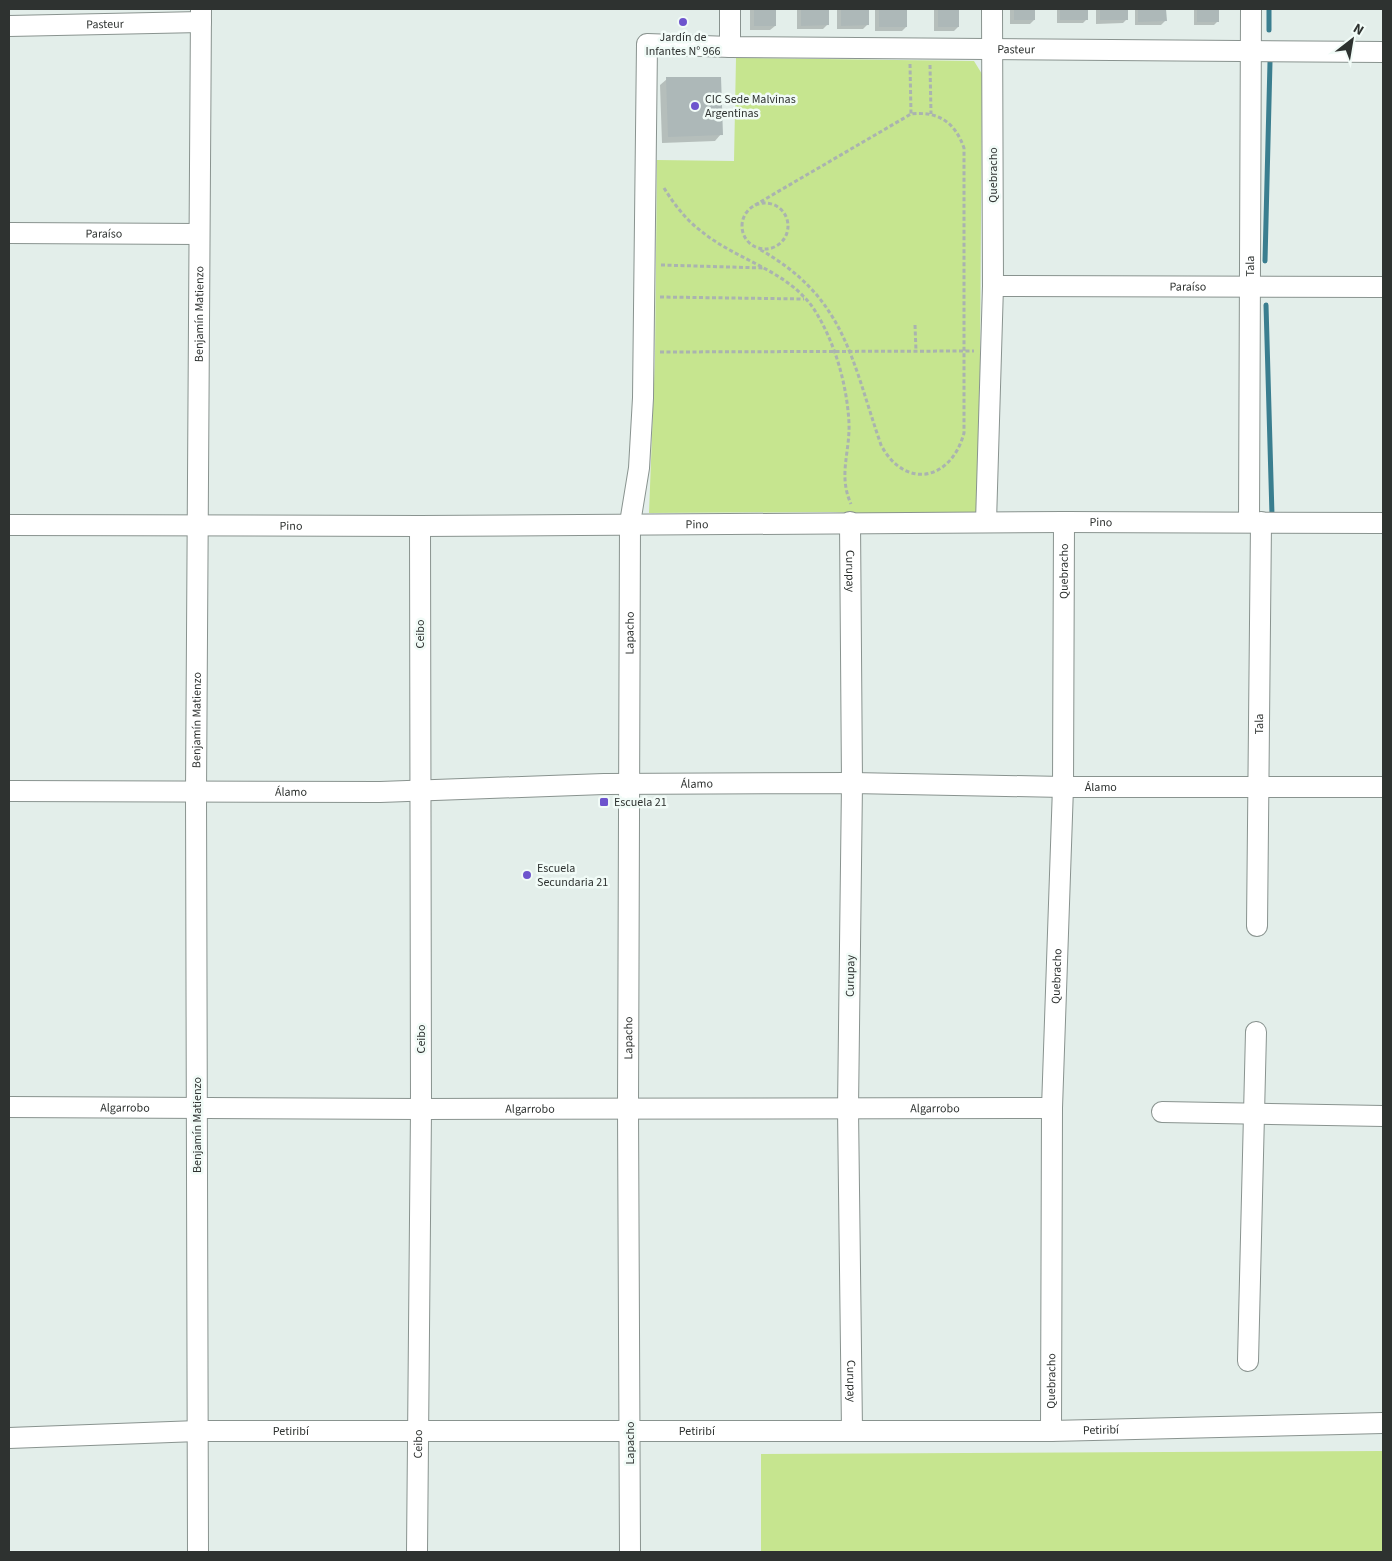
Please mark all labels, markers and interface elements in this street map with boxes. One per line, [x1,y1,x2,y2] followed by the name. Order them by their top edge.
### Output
[1327,15,1377,65] north arrow
[86,16,125,33] street label: Pasteur
[677,16,689,28] marker: Jardín de Infantes N° 966
[1349,19,1367,41] text: N
[646,29,720,60] place label: Jardín de Infantes N° 966
[997,41,1036,58] street label: Pasteur
[705,91,796,122] place label: CIC Sede Malvinas Argentinas
[689,100,701,112] marker: CIC Sede Malvinas Argentinas
[985,147,1002,203] street label: Quebracho
[86,225,122,243] street label: Paraíso
[1242,256,1259,276] street label: Tala
[191,266,208,362] street label: Benjamín Matienzo
[1170,278,1206,296] street label: Paraíso
[1090,514,1112,531] street label: Pino
[686,516,708,533] street label: Pino
[280,518,302,535] street label: Pino
[1056,543,1073,599] street label: Quebracho
[841,550,859,593] street label: Curupay
[622,611,639,655] street label: Lapacho
[412,620,429,648] street label: Ceibo
[188,672,206,768] street label: Benjamín Matienzo
[1251,714,1268,734] street label: Tala
[681,776,713,793] street label: Álamo
[1085,779,1117,796] street label: Álamo
[275,784,307,801] street label: Álamo
[614,794,667,811] place label: Escuela 21
[598,796,610,808] marker: Escuela 21
[537,860,608,891] place label: Escuela Secundaria 21
[521,869,533,881] marker: Escuela Secundaria 21
[1048,948,1066,1004] street label: Quebracho
[842,954,859,997] street label: Curupay
[620,1016,637,1060] street label: Lapacho
[413,1025,430,1053] street label: Ceibo
[189,1077,206,1173] street label: Benjamín Matienzo
[100,1099,150,1117] street label: Algarrobo
[910,1100,960,1117] street label: Algarrobo
[505,1101,555,1118] street label: Algarrobo
[1043,1353,1060,1409] street label: Quebracho
[842,1360,860,1403] street label: Curupay
[1083,1421,1120,1439] street label: Petiribí
[622,1422,639,1464] street label: Lapacho
[273,1423,310,1440] street label: Petiribí
[679,1423,716,1440] street label: Petiribí
[410,1429,427,1459] street label: Ceibo

